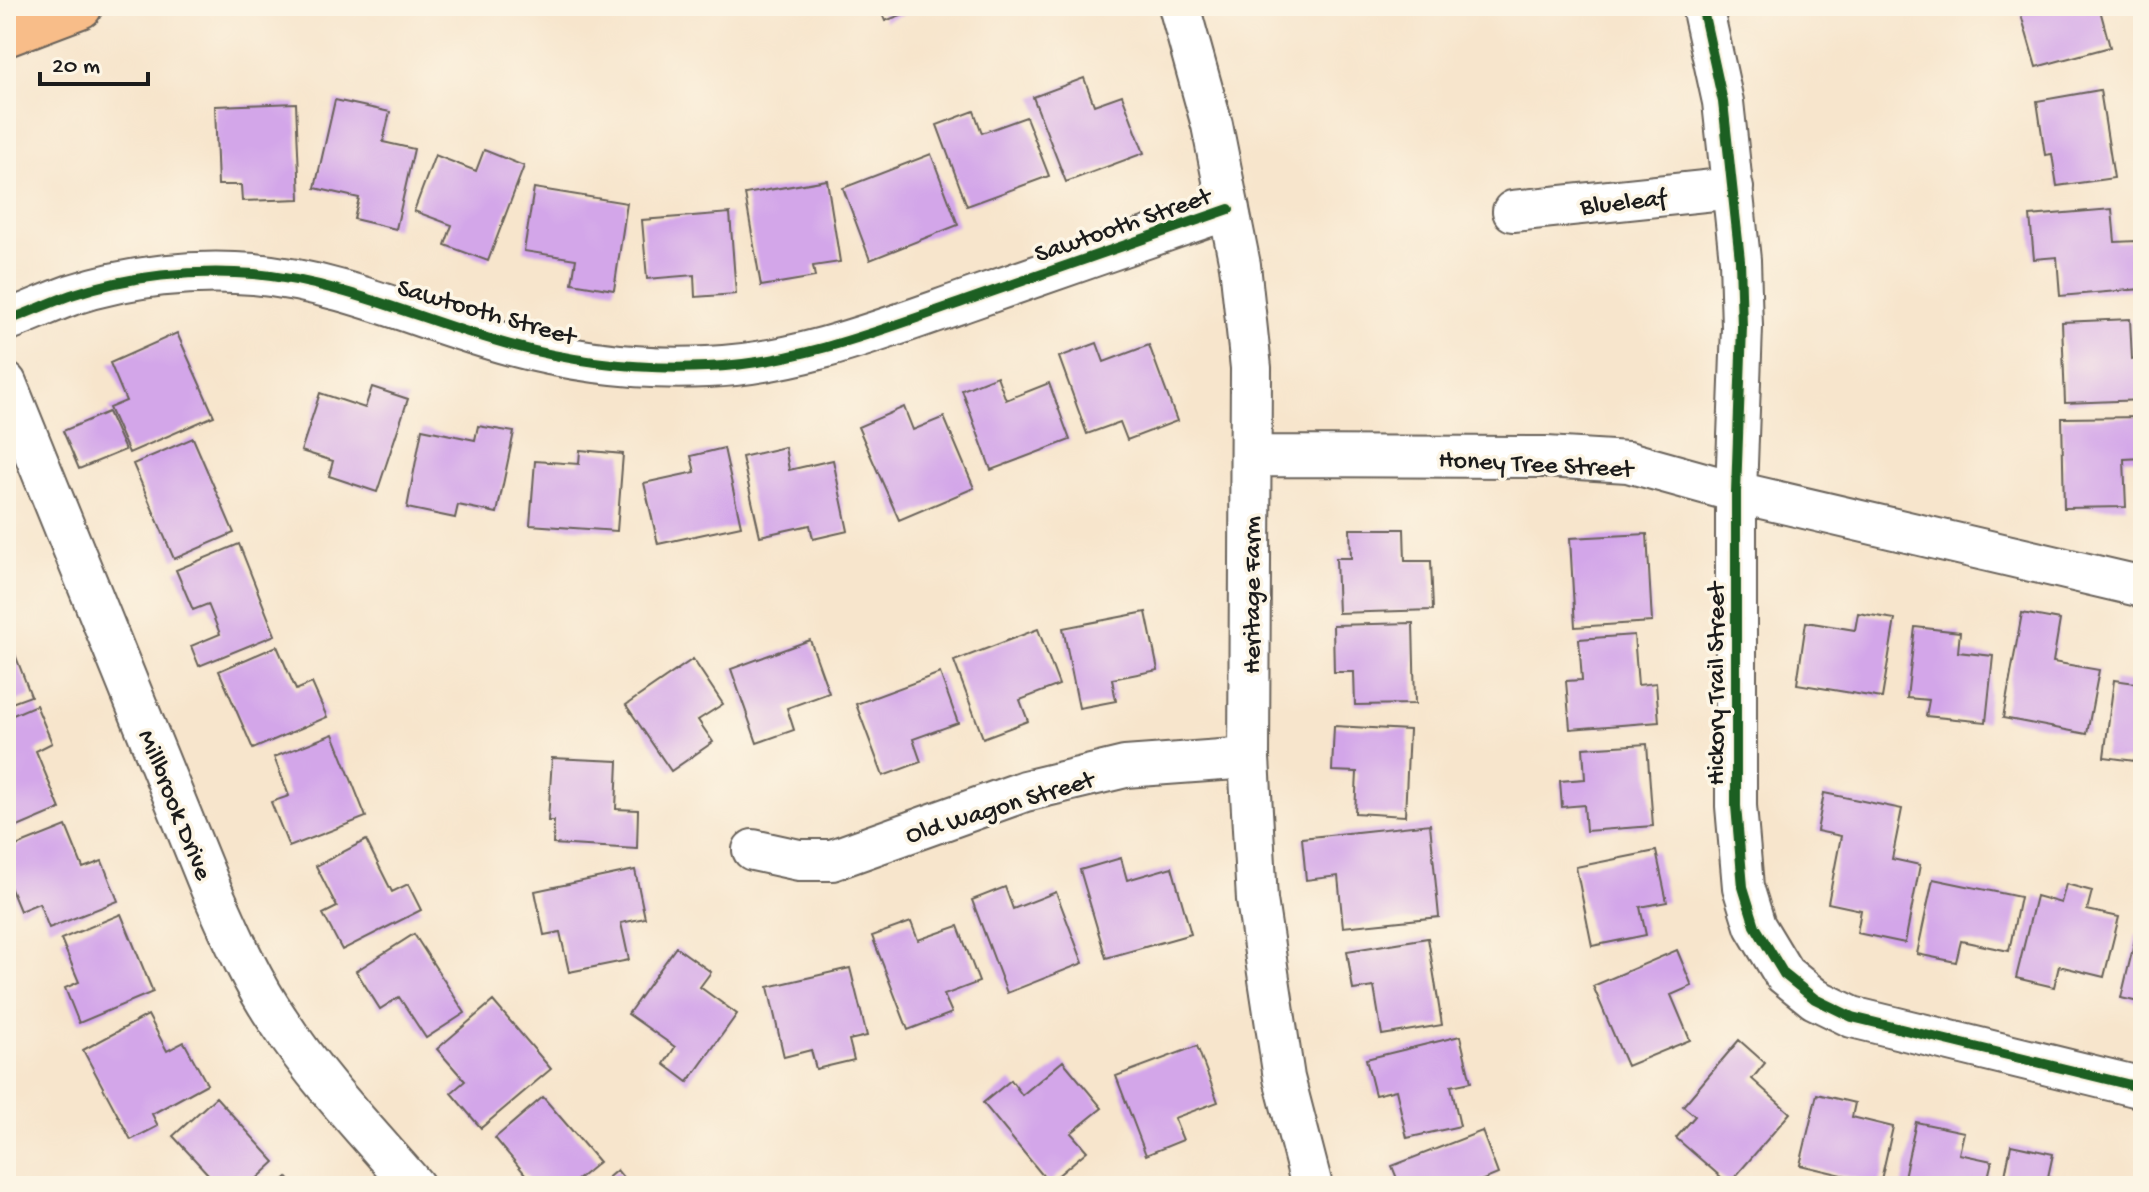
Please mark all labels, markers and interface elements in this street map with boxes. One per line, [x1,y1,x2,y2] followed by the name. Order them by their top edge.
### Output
[40,36,148,86] scale bar
[52,53,100,82] text: 20 m
[1031,182,1218,272] street label: Sawtooth Street
[1578,184,1670,224] street label: Blueleaf
[393,274,581,355] street label: Sawtooth Street
[1438,446,1636,487] street label: Honey Tree Street
[1239,516,1270,674] street label: Heritage Farm
[1703,580,1734,786] street label: Hickory Trail Street
[129,726,217,886] street label: Millbrook Drive
[902,765,1101,853] street label: Old Wagon Street

